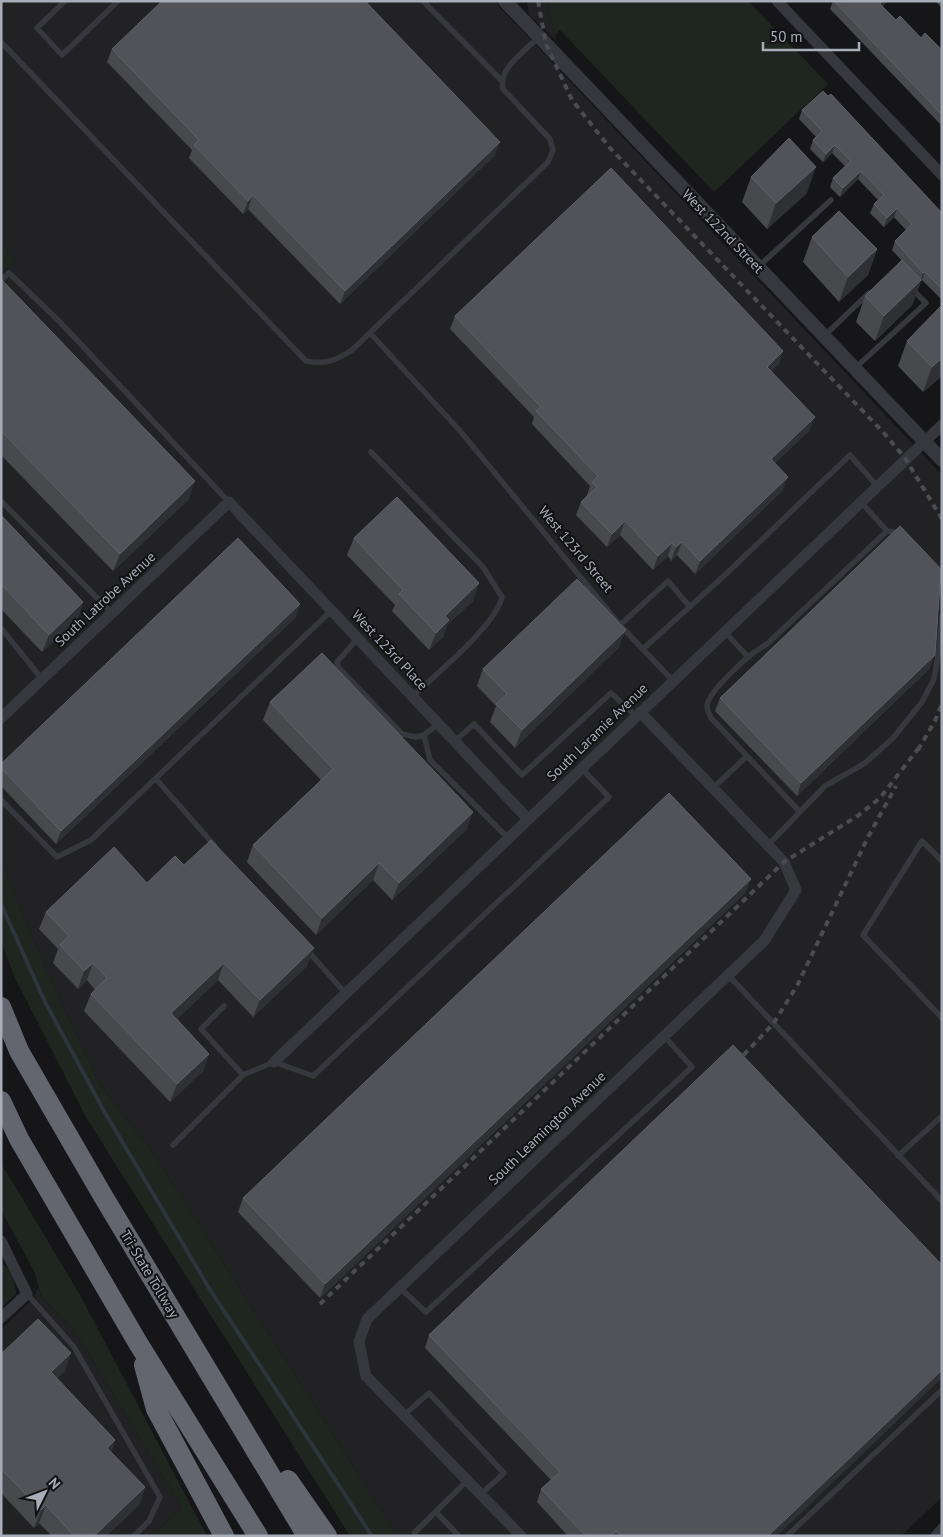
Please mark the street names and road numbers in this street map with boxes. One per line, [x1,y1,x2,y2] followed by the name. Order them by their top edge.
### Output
[678,185,768,277] street label: West 122nd Street
[535,502,618,596] street label: West 123rd Street
[51,548,159,650] street label: South Latrobe Avenue
[348,606,432,694] street label: West 123rd Place
[543,679,651,785] street label: South Laramie Avenue
[485,1067,609,1189] street label: South Leamington Avenue
[117,1227,184,1322] street label: Tri-State Tollway

